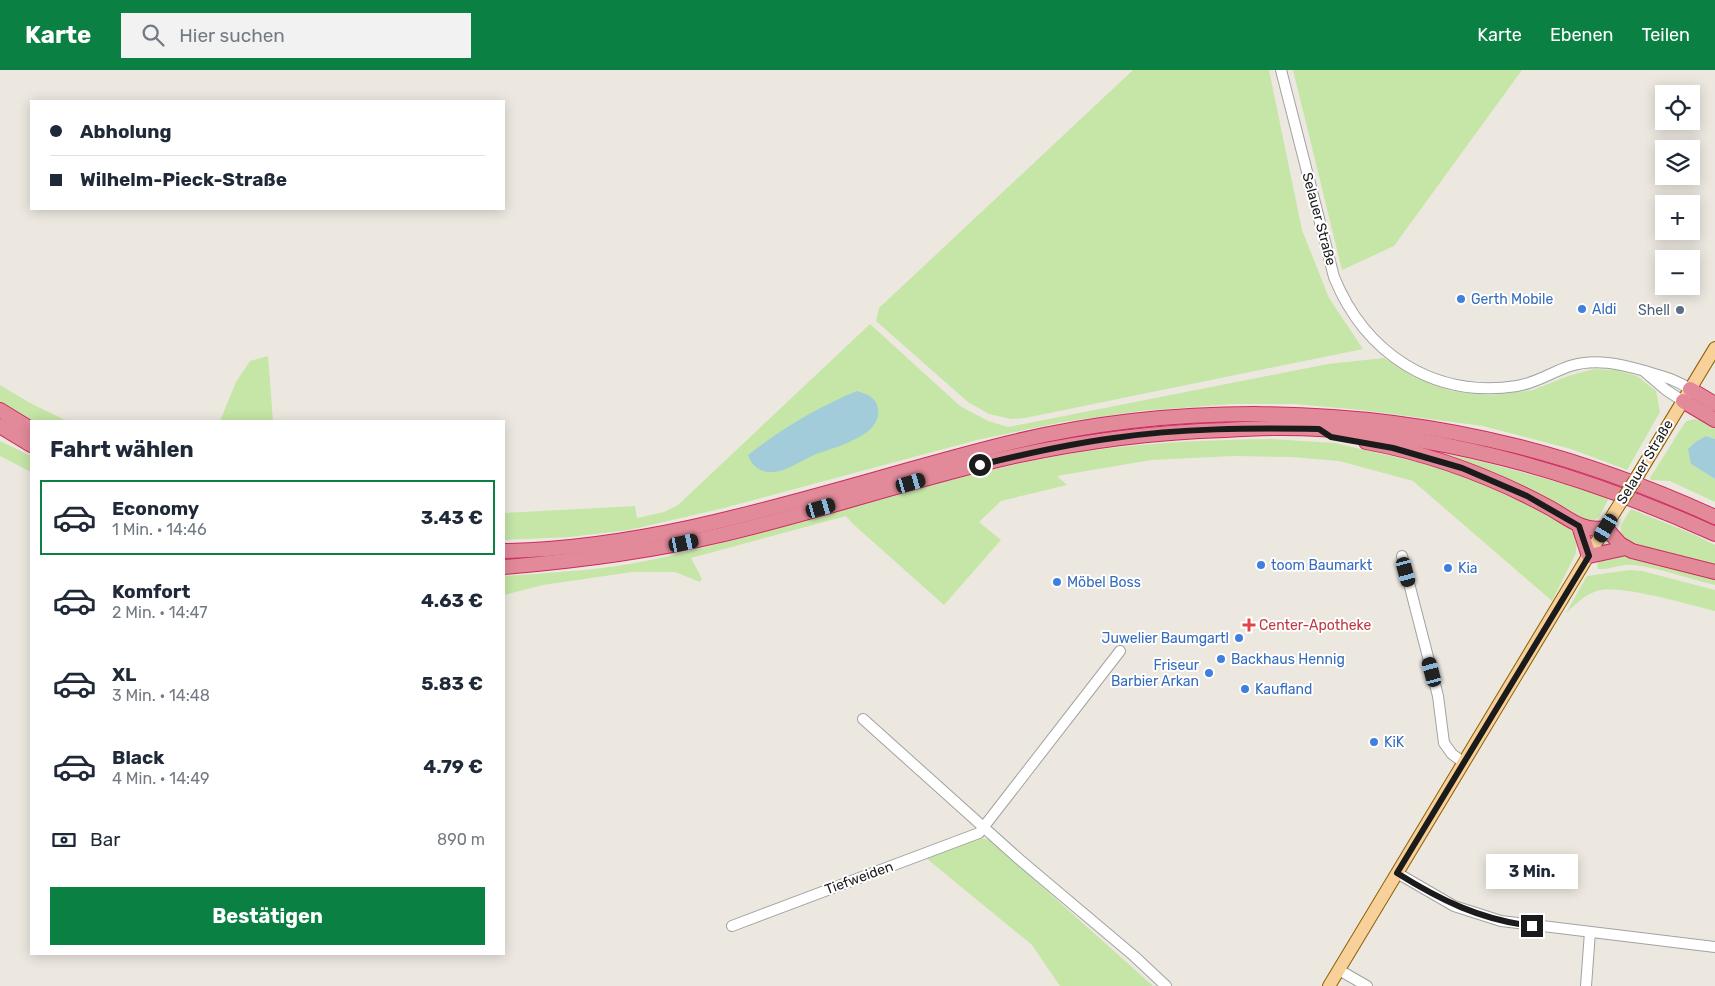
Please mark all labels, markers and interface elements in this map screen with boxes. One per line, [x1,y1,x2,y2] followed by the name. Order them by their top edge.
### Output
[121,13,471,58] search box
[25,21,91,49] text: Karte
[139,21,167,49] icon: search
[179,24,285,47] text: Hier suchen
[1477,24,1522,46] text: Karte
[1550,24,1614,46] text: Ebenen
[1642,24,1690,46] text: Teilen
[1655,85,1700,295] map controls
[1655,85,1700,130] button: locate
[80,120,171,143] text: Abholung
[1655,140,1700,185] button: layers
[80,168,287,191] text: Wilhelm-Pieck-Straße
[1298,171,1340,268] street label: Selauer Straße
[1655,195,1700,240] button: +
[1655,250,1700,295] button: −
[1471,291,1553,308] place label: Gerth Mobile
[1455,293,1467,305] marker: Gerth Mobile
[1592,301,1617,318] place label: Aldi
[1638,302,1670,319] place label: Shell
[1576,303,1588,315] marker: Aldi
[1674,304,1686,316] marker: Shell
[1613,417,1677,507] street label: Selauer Straße
[50,436,194,463] text: Fahrt wählen
[969,454,991,476] route start
[894,472,927,494] car
[52,495,97,540] icon: car
[112,497,199,520] text: Economy
[804,497,837,519] car
[421,506,483,529] text: 3.43 €
[1591,511,1620,545] car
[112,520,207,539] text: 1 Min. · 14:46
[667,533,700,553] car
[1394,556,1417,588] car
[1271,557,1373,574] place label: toom Baumarkt
[1255,559,1267,571] marker: toom Baumarkt
[1458,560,1478,577] place label: Kia
[1442,562,1454,574] marker: Kia
[1067,574,1141,591] place label: Möbel Boss
[1051,576,1063,588] marker: Möbel Boss
[52,578,97,623] icon: car
[112,580,190,603] text: Komfort
[421,589,483,612] text: 4.63 €
[112,603,207,622] text: 2 Min. · 14:47
[1259,617,1371,634] place label: Center-Apotheke
[1243,619,1255,631] marker: Center-Apotheke
[1102,630,1229,647] place label: Juwelier Baumgartl
[1233,632,1245,644] marker: Juwelier Baumgartl
[1231,651,1345,668] place label: Backhaus Hennig
[1215,653,1227,665] marker: Backhaus Hennig
[1420,656,1443,688] car
[1111,657,1200,690] place label: Friseur Barbier Arkan
[52,661,97,706] icon: car
[112,663,136,686] text: XL
[1203,667,1215,679] marker: Friseur Barbier Arkan
[421,672,483,695] text: 5.83 €
[1255,681,1312,698] place label: Kaufland
[1239,683,1251,695] marker: Kaufland
[112,686,210,705] text: 3 Min. · 14:48
[1384,734,1405,751] place label: KiK
[1368,736,1380,748] marker: KiK
[52,744,97,789] icon: car
[112,746,164,769] text: Black
[423,755,483,778] text: 4.79 €
[112,769,209,788] text: 4 Min. · 14:49
[50,826,78,854] icon: cash
[90,828,120,851] text: Bar
[437,830,485,849] text: 890 m
[1486,854,1578,888] callout: 3 Min.
[822,858,896,898] street label: Tiefweiden
[1509,862,1555,881] text: 3 Min.
[50,887,485,945] button: Bestätigen
[1521,915,1543,937] route end

